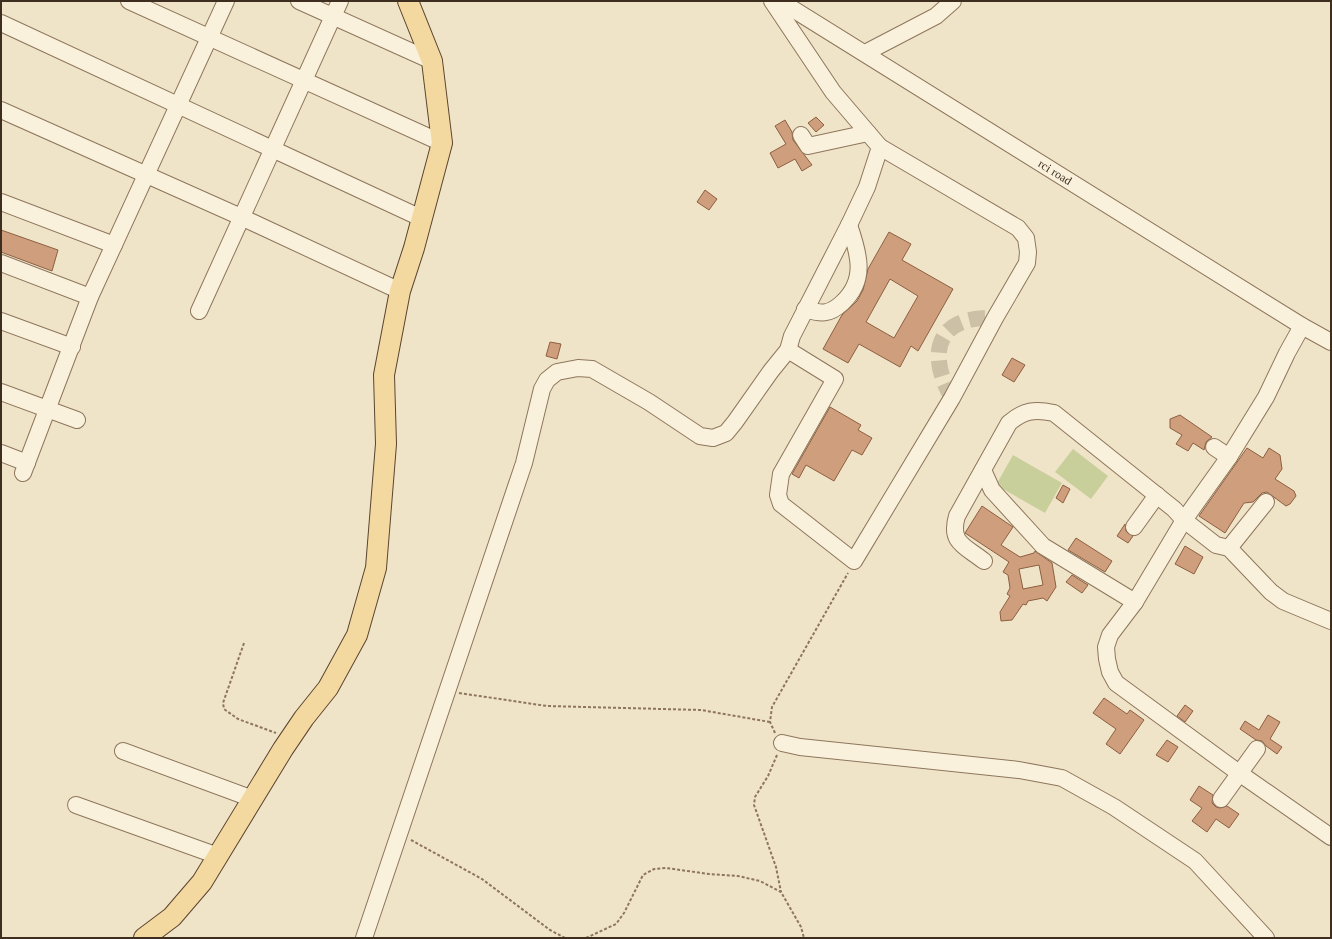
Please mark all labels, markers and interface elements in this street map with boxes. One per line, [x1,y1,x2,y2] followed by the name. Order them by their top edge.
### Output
[1036,157,1074,188] street label: rci road

